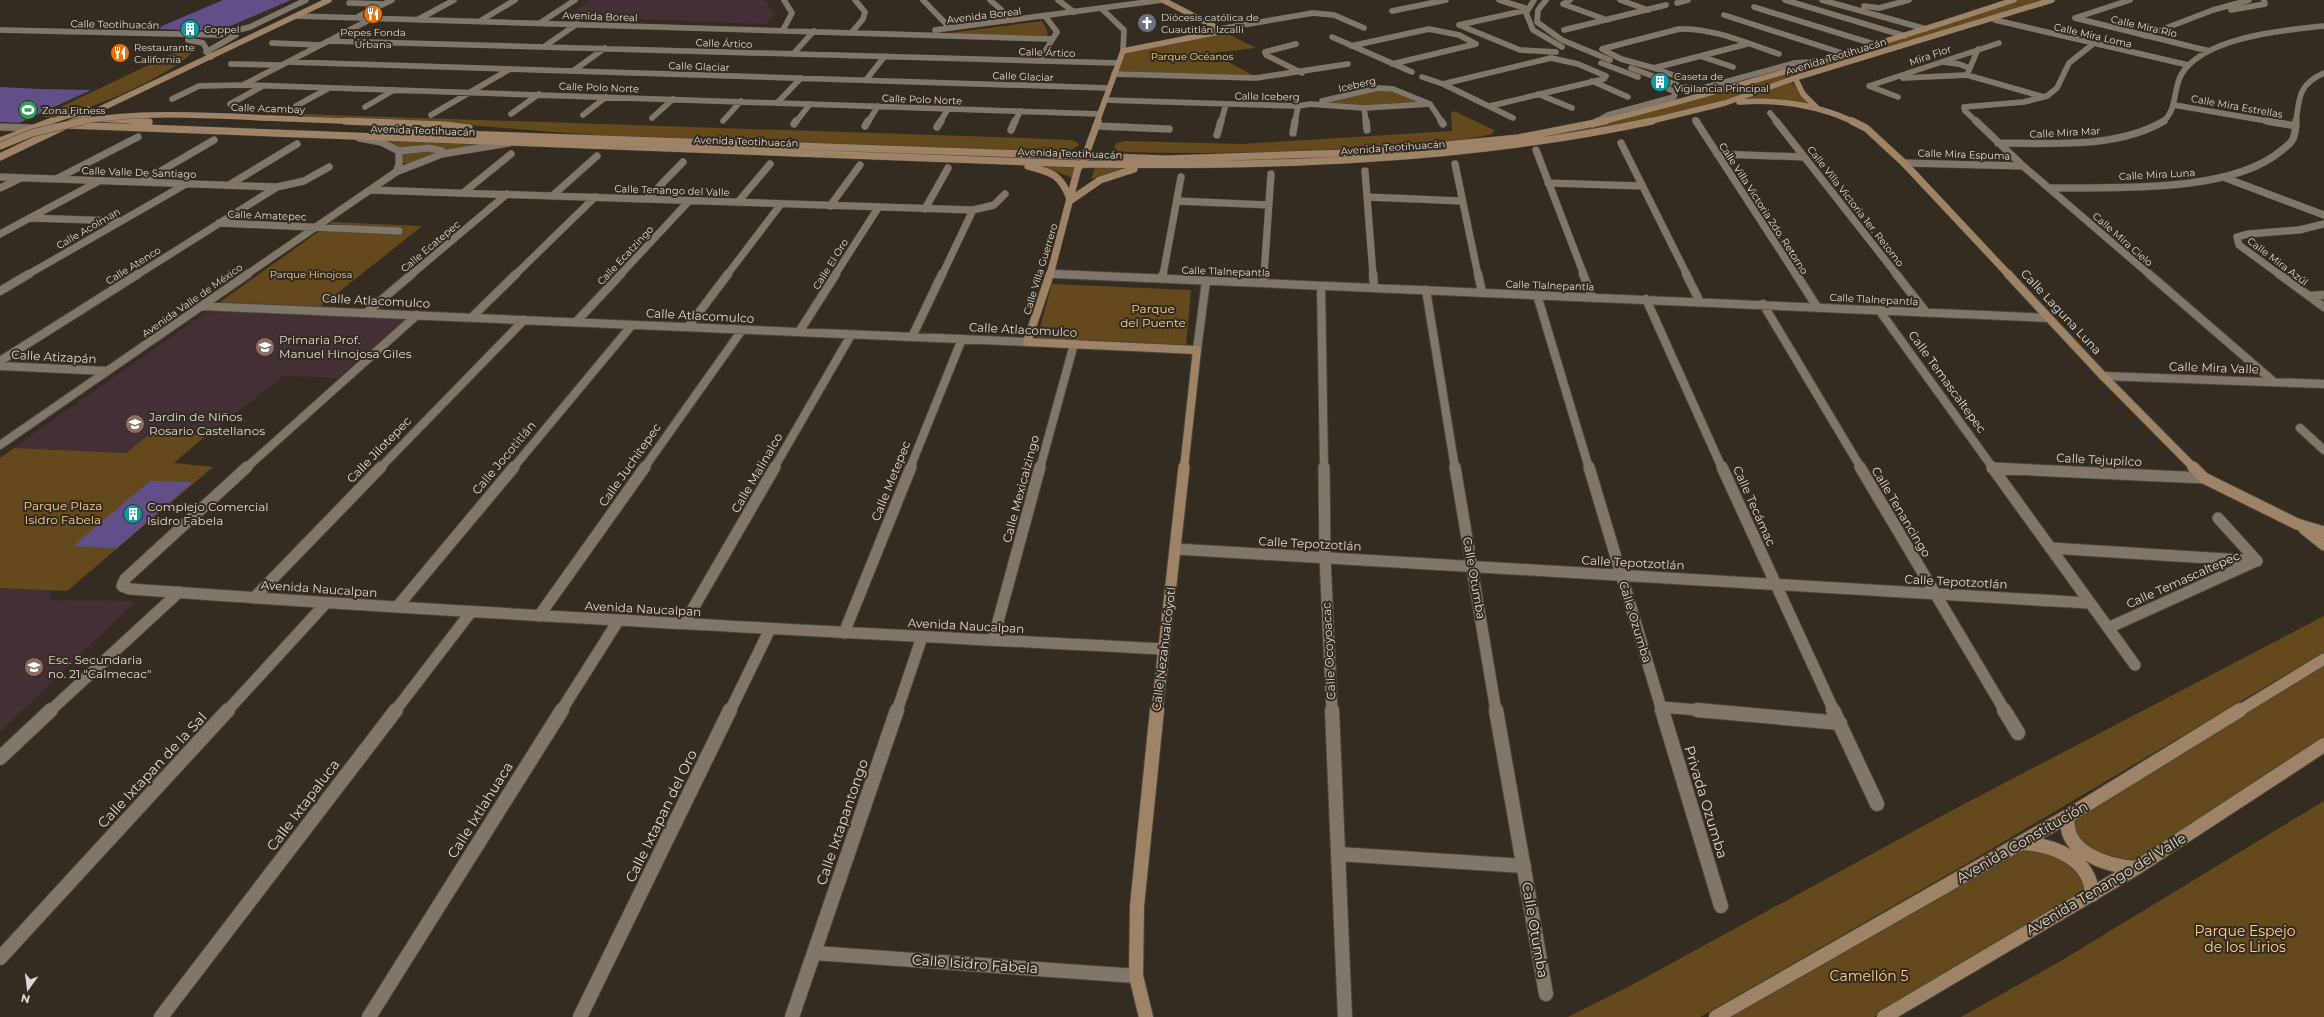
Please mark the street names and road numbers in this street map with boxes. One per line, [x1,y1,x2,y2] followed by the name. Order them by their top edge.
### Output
[946,4,1022,27] street label: Avenida Boreal
[562,9,638,24] street label: Avenida Boreal
[2110,13,2178,40] street label: Calle Mira Río
[70,17,160,32] street label: Calle Teotihuacán
[2052,20,2133,51] street label: Calle Mira Loma
[1784,35,1888,78] street label: Avenida Teotihuacán
[695,36,753,51] street label: Calle Ártico
[1907,42,1953,69] street label: Mira Flor
[1018,45,1076,60] street label: Calle Ártico
[668,59,730,74] street label: Calle Glaciar
[992,69,1054,84] street label: Calle Glaciar
[1337,74,1377,95] street label: Iceberg
[559,80,639,95] street label: Calle Polo Norte
[1234,89,1300,104] street label: Calle Iceberg
[882,92,962,107] street label: Calle Polo Norte
[2190,92,2284,121] street label: Calle Mira Estrellas
[231,101,306,116] street label: Calle Acambay
[370,122,476,139] street label: Avenida Teotihuacán
[2029,124,2101,141] street label: Calle Mira Mar
[693,133,799,150] street label: Avenida Teotihuacán
[1340,137,1446,158] street label: Avenida Teotihuacán
[1716,140,1811,277] street label: Calle Villa Victoria 2do. Retorno
[1804,143,1907,269] street label: Calle Villa Victoria 1er. Retorno
[1017,145,1123,162] street label: Avenida Teotihuacán
[1917,146,2011,163] street label: Calle Mira Espuma
[81,164,197,181] street label: Calle Valle De Santiago
[2118,166,2196,183] street label: Calle Mira Luna
[614,182,730,199] street label: Calle Tenango del Valle
[54,205,123,252] street label: Calle Acolman
[227,208,307,223] street label: Calle Amatepec
[2090,210,2156,269] street label: Calle Mira Cielo
[398,218,463,275] street label: Calle Ecatepec
[1020,222,1061,316] street label: Calle Villa Guerrero
[594,223,656,288] street label: Calle Ecatzingo
[2245,234,2311,289] street label: Calle Mira Azúl
[810,236,851,292] street label: Calle El Oro
[103,243,163,288] street label: Calle Atenco
[139,261,245,340] street label: Avenida Valle de México
[1181,263,1271,280] street label: Calle Tlalnepantla
[2018,266,2105,357] street label: Calle Laguna Luna
[1505,277,1595,294] street label: Calle Tlalnepantla
[321,290,431,311] street label: Calle Atlacomulco
[1829,291,1919,308] street label: Calle Tlalnepantla
[645,305,755,326] street label: Calle Atlacomulco
[968,319,1078,340] street label: Calle Atlacomulco
[1905,328,1990,436] street label: Calle Temascaltepec
[11,347,97,366] street label: Calle Atizapán
[2169,358,2259,377] street label: Calle Mira Valle
[343,413,414,486] street label: Calle Jilotepec
[469,418,539,497] street label: Calle Jocotitlán
[595,420,664,509] street label: Calle Juchitepec
[728,430,786,515] street label: Calle Malinalco
[999,433,1042,544] street label: Calle Mexicalzingo
[868,438,914,523] street label: Calle Metepec
[2056,450,2142,469] street label: Calle Tejupilco
[1730,463,1779,548] street label: Calle Tecámac
[1869,464,1934,560] street label: Calle Tenancingo
[1258,533,1362,554] street label: Calle Tepotzotlán
[1460,536,1489,620] street label: Calle Otumba
[2124,548,2242,611] street label: Calle Temascaltepec
[1581,552,1685,573] street label: Calle Tepotzotlán
[1904,571,2008,592] street label: Calle Tepotzotlán
[260,577,378,600] street label: Avenida Naucalpan
[1616,579,1655,664] street label: Calle Ozumba
[1148,586,1179,712] street label: Calle Nezahualcóyotl
[584,598,702,619] street label: Avenida Naucalpan
[1318,602,1339,700] street label: Calle Ocoyoacac
[907,615,1025,636] street label: Avenida Naucalpan
[94,708,210,832] street label: Calle Ixtapan de la Sal
[1680,743,1732,861] street label: Privada Ozumba
[621,747,701,885] street label: Calle Ixtapan del Oro
[263,756,343,854] street label: Calle Ixtapaluca
[812,756,872,887] street label: Calle Ixtapantongo
[443,758,517,862] street label: Calle Ixtlahuaca
[1953,797,2091,887] street label: Avenida Constitución
[2023,829,2189,939] street label: Avenida Tenango del Valle
[1518,881,1552,979] street label: Calle Otumba
[911,951,1039,977] street label: Calle Isidro Fabela

